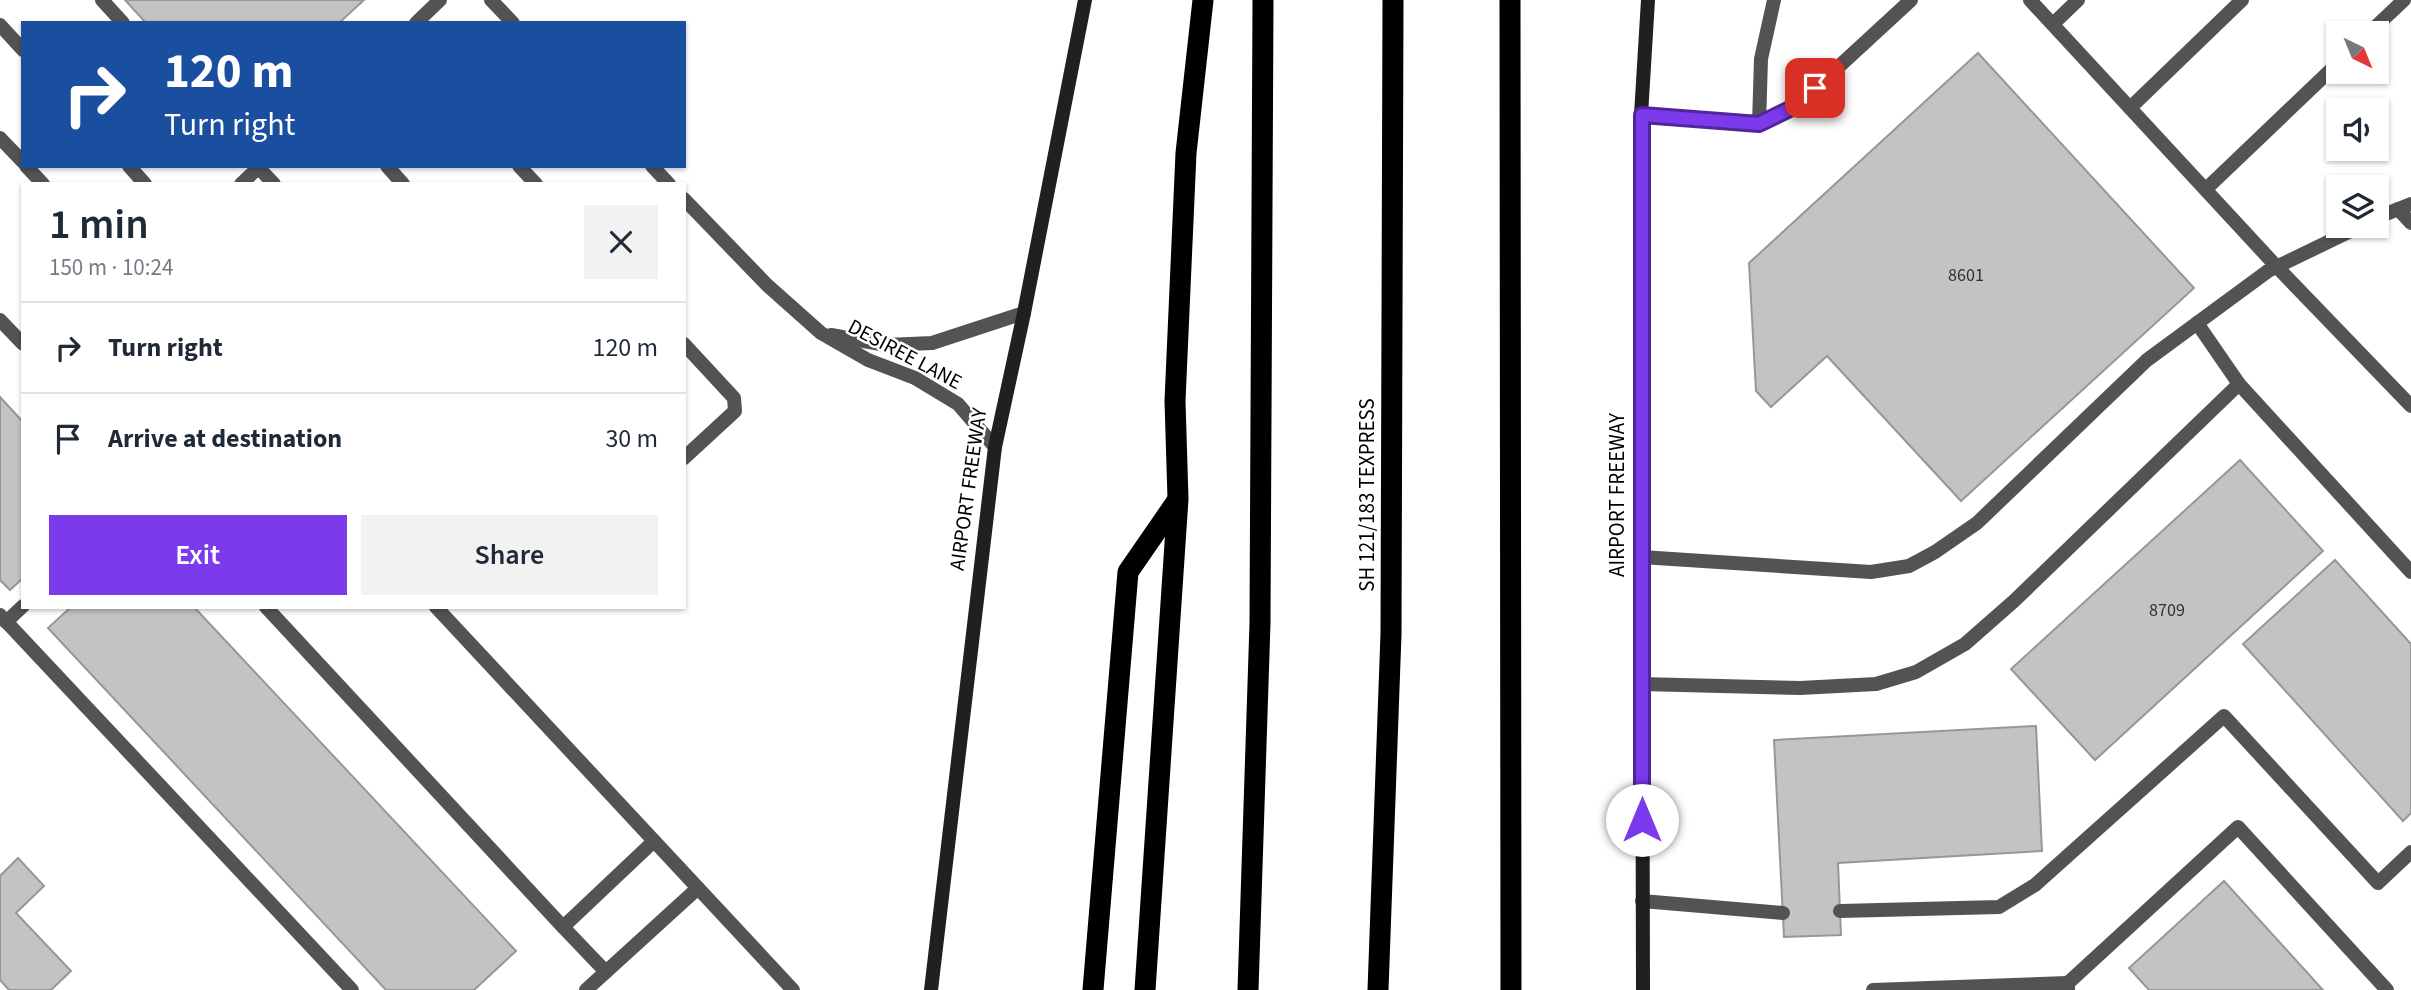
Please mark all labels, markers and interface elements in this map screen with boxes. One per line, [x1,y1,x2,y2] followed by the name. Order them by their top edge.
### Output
[2326,21,2389,84] north arrow
[2326,21,2389,238] map controls
[164,37,293,107] text: 120 m
[49,49,140,140] icon: right
[1785,58,1845,118] pin
[1796,69,1834,107] icon: arrive
[2326,98,2389,161] button: sound
[164,102,295,148] text: Turn right
[2326,175,2389,238] button: layers
[49,195,149,255] text: 1 min
[584,205,658,279] button: close
[49,251,173,284] text: 150 m · 10:24
[1948,263,1984,288] house number: 8601
[843,311,967,397] street label: DESIREE LANE
[49,329,87,367] icon: right
[108,329,223,366] text: Turn right
[592,329,658,366] text: 120 m
[1352,398,1382,592] street label: SH 121/183 TEXPRESS
[942,405,994,572] street label: AIRPORT FREEWAY
[1602,412,1632,577] street label: AIRPORT FREEWAY
[49,420,87,458] icon: arrive
[108,420,342,457] text: Arrive at destination
[605,420,658,457] text: 30 m
[49,515,347,595] button: Exit
[361,515,658,595] button: Share
[2149,598,2185,623] house number: 8709
[1605,783,1679,857] position arrow

